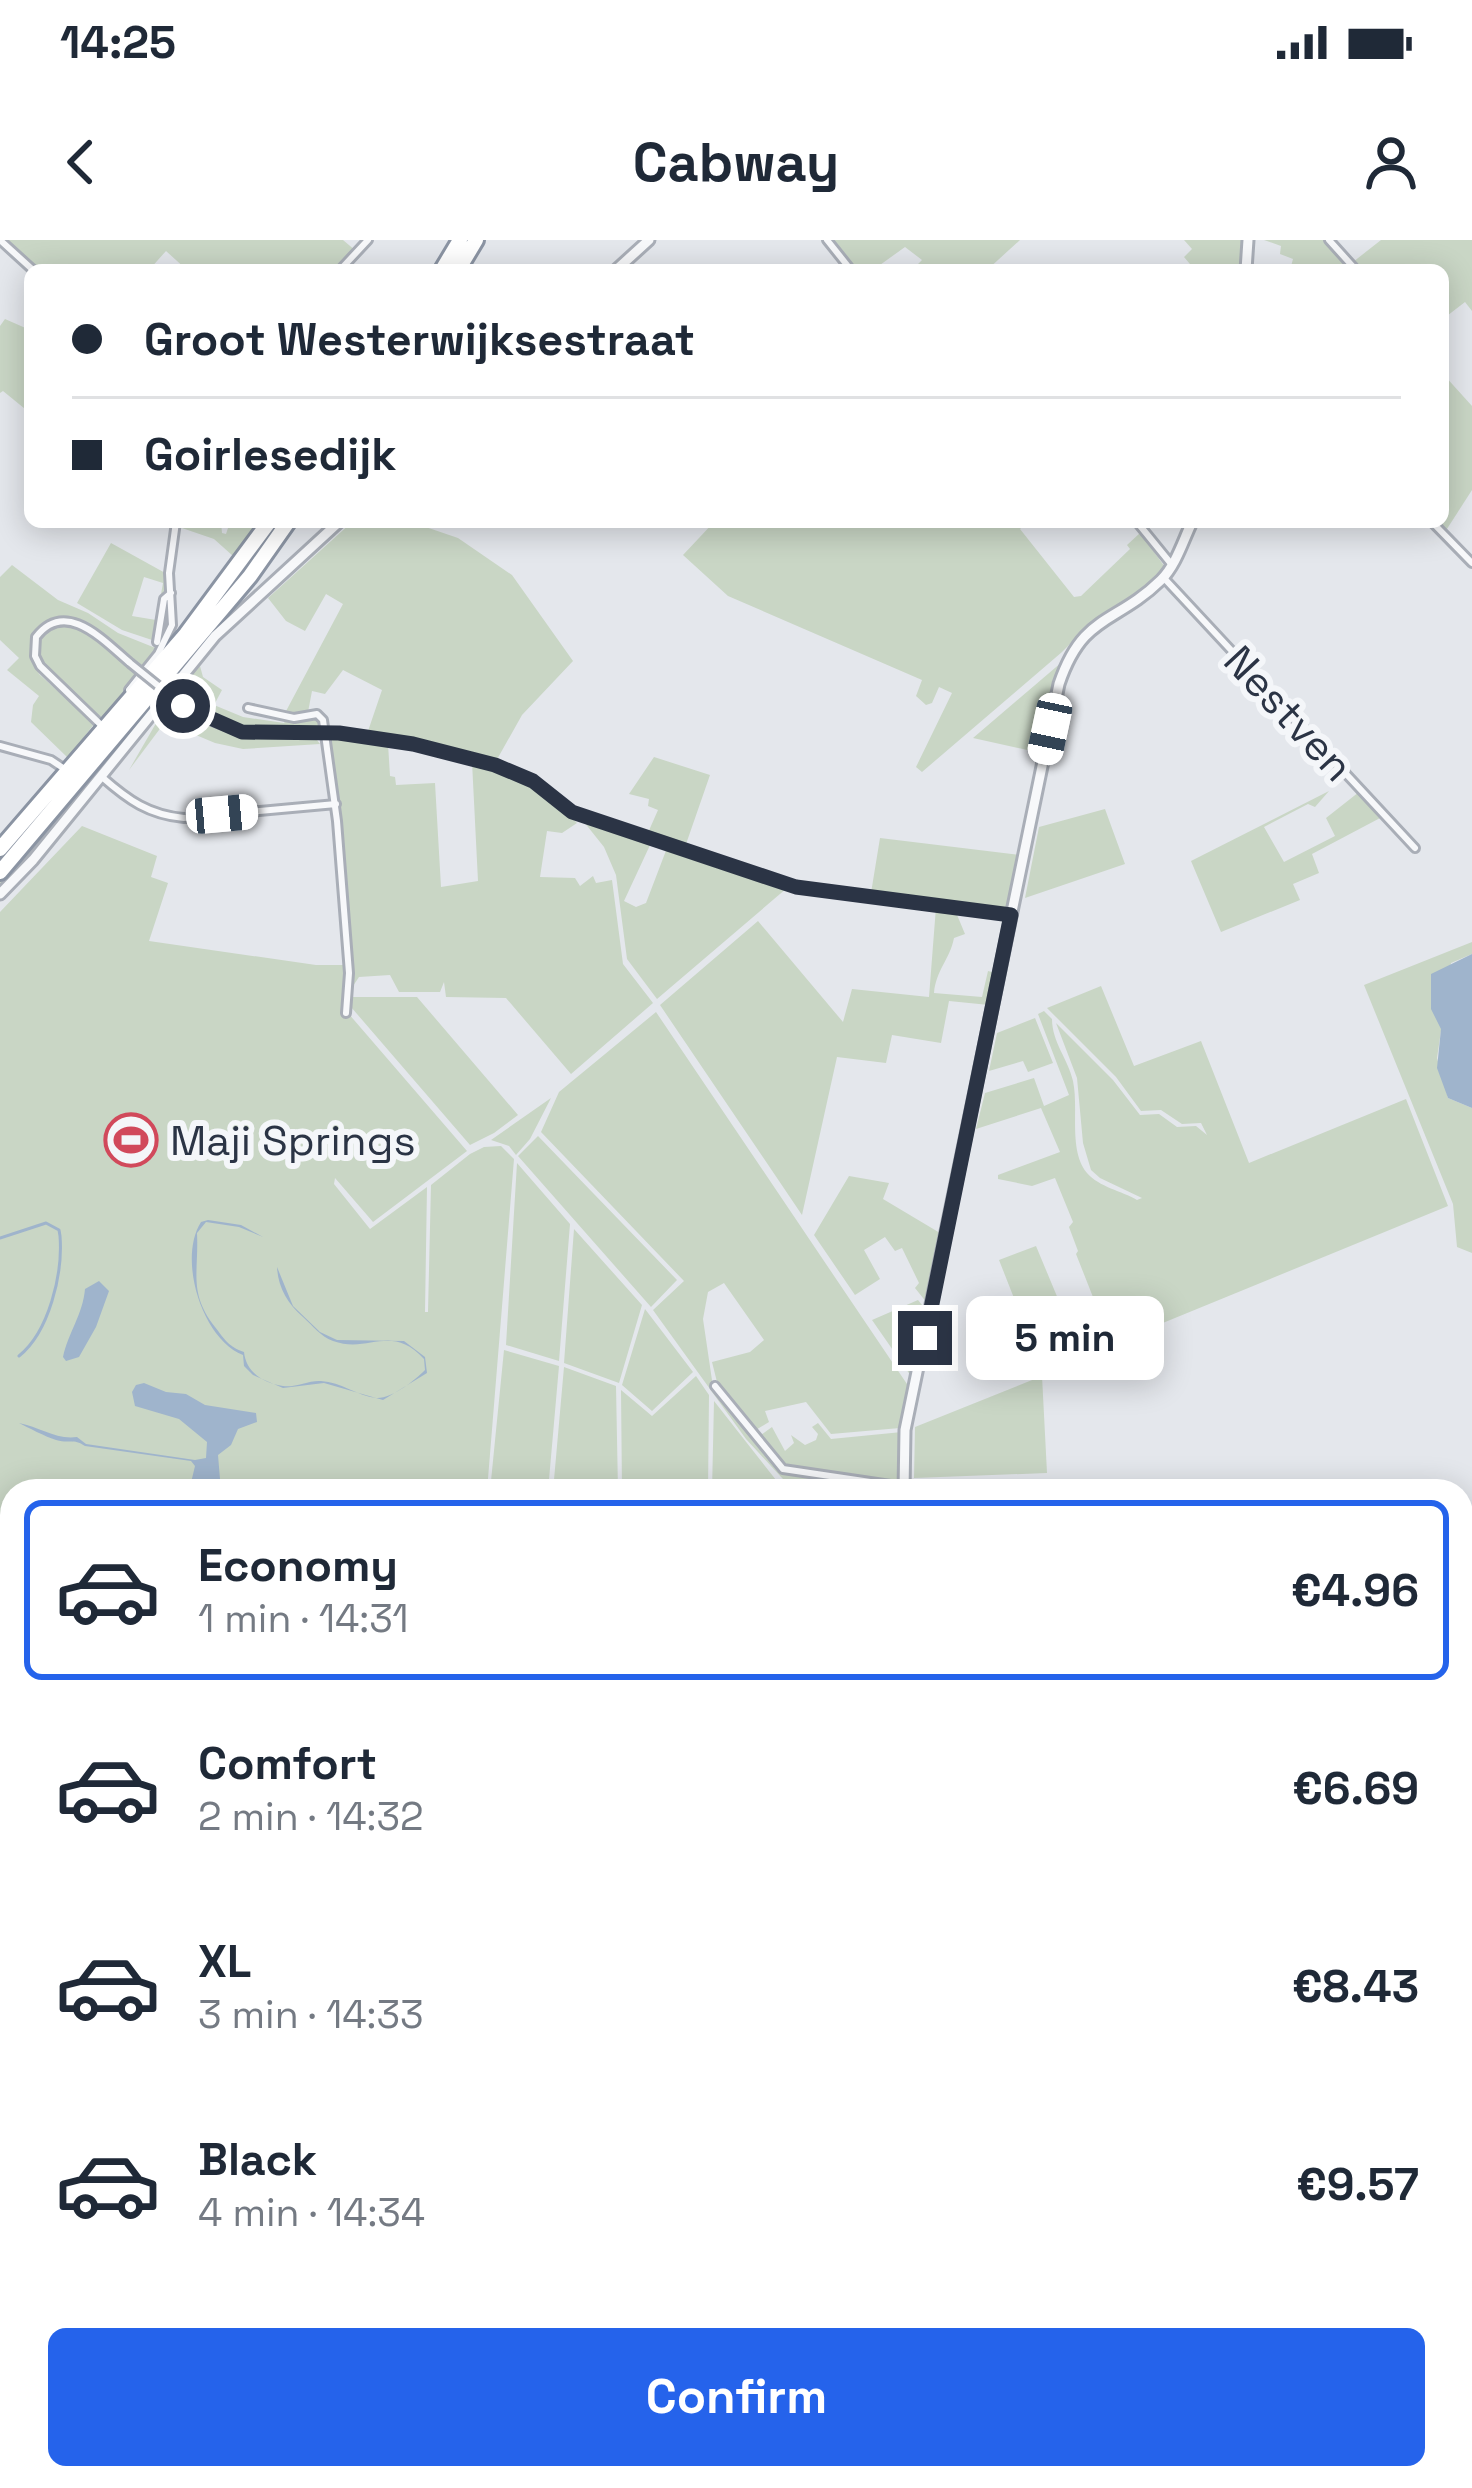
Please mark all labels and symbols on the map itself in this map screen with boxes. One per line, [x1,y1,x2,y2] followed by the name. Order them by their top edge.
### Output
[1213,635,1365,792] street label: Nestven
[156,679,210,733] route start
[1025,690,1075,768] car
[185,793,259,835] car
[103,1112,159,1168] sports icon: Maji Springs
[170,1114,416,1167] place label: Maji Springs
[967,1296,1165,1380] callout: 5 min
[898,1311,952,1365] route end

